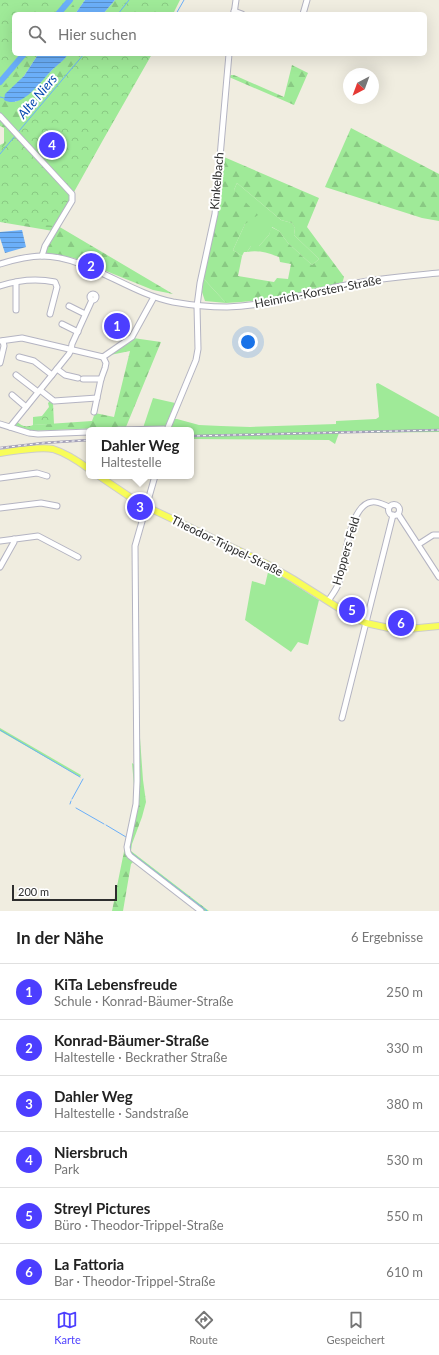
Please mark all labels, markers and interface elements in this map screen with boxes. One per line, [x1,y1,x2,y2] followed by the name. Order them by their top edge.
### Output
[12,12,427,56] search box
[26,23,48,45] icon: search
[58,25,137,43] text: Hier suchen
[343,68,379,104] north arrow
[13,71,60,122] water label: Alte Niers
[39,130,65,160] pin: 4
[207,152,226,210] street label: Kinkelbach
[78,251,104,281] pin: 2
[253,272,382,311] street label: Heinrich-Korsten-Straße
[104,311,130,341] pin: 1
[238,332,258,352] your location
[86,427,194,479] popup
[101,436,179,454] text: Dahler Weg
[101,454,162,470] text: Haltestelle
[127,492,153,522] pin: 3
[169,512,285,579] street label: Theodor-Trippel-Straße
[329,515,362,587] street label: Hoppers Feld
[339,595,365,625] pin: 5
[388,608,414,638] pin: 6
[12,883,117,902] scale bar
[18,885,49,898] text: 200 m
[16,927,104,948] text: In der Nähe
[351,929,423,945] text: 6 Ergebnisse
[54,975,177,993] text: KiTa Lebensfreude
[25,984,33,1000] text: 1
[386,984,423,1000] text: 250 m
[54,993,233,1009] text: Schule · Konrad-Bäumer-Straße
[54,1031,209,1049] text: Konrad-Bäumer-Straße
[25,1040,33,1056] text: 2
[386,1040,423,1056] text: 330 m
[54,1049,227,1065] text: Haltestelle · Beckrather Straße
[54,1087,133,1105] text: Dahler Weg
[25,1096,33,1112] text: 3
[386,1096,423,1112] text: 380 m
[54,1105,189,1121] text: Haltestelle · Sandstraße
[54,1143,128,1161] text: Niersbruch
[25,1152,33,1168] text: 4
[386,1152,423,1168] text: 530 m
[54,1161,79,1177] text: Park
[54,1199,150,1217] text: Streyl Pictures
[25,1208,33,1224] text: 5
[386,1208,423,1224] text: 550 m
[54,1217,224,1233] text: Büro · Theodor-Trippel-Straße
[54,1255,124,1273] text: La Fattoria
[25,1264,33,1280] text: 6
[386,1264,423,1280] text: 610 m
[54,1273,215,1289] text: Bar · Theodor-Trippel-Straße
[54,1309,81,1346] tab: Karte
[189,1309,218,1346] tab: Route
[326,1309,385,1346] tab: Gespeichert

